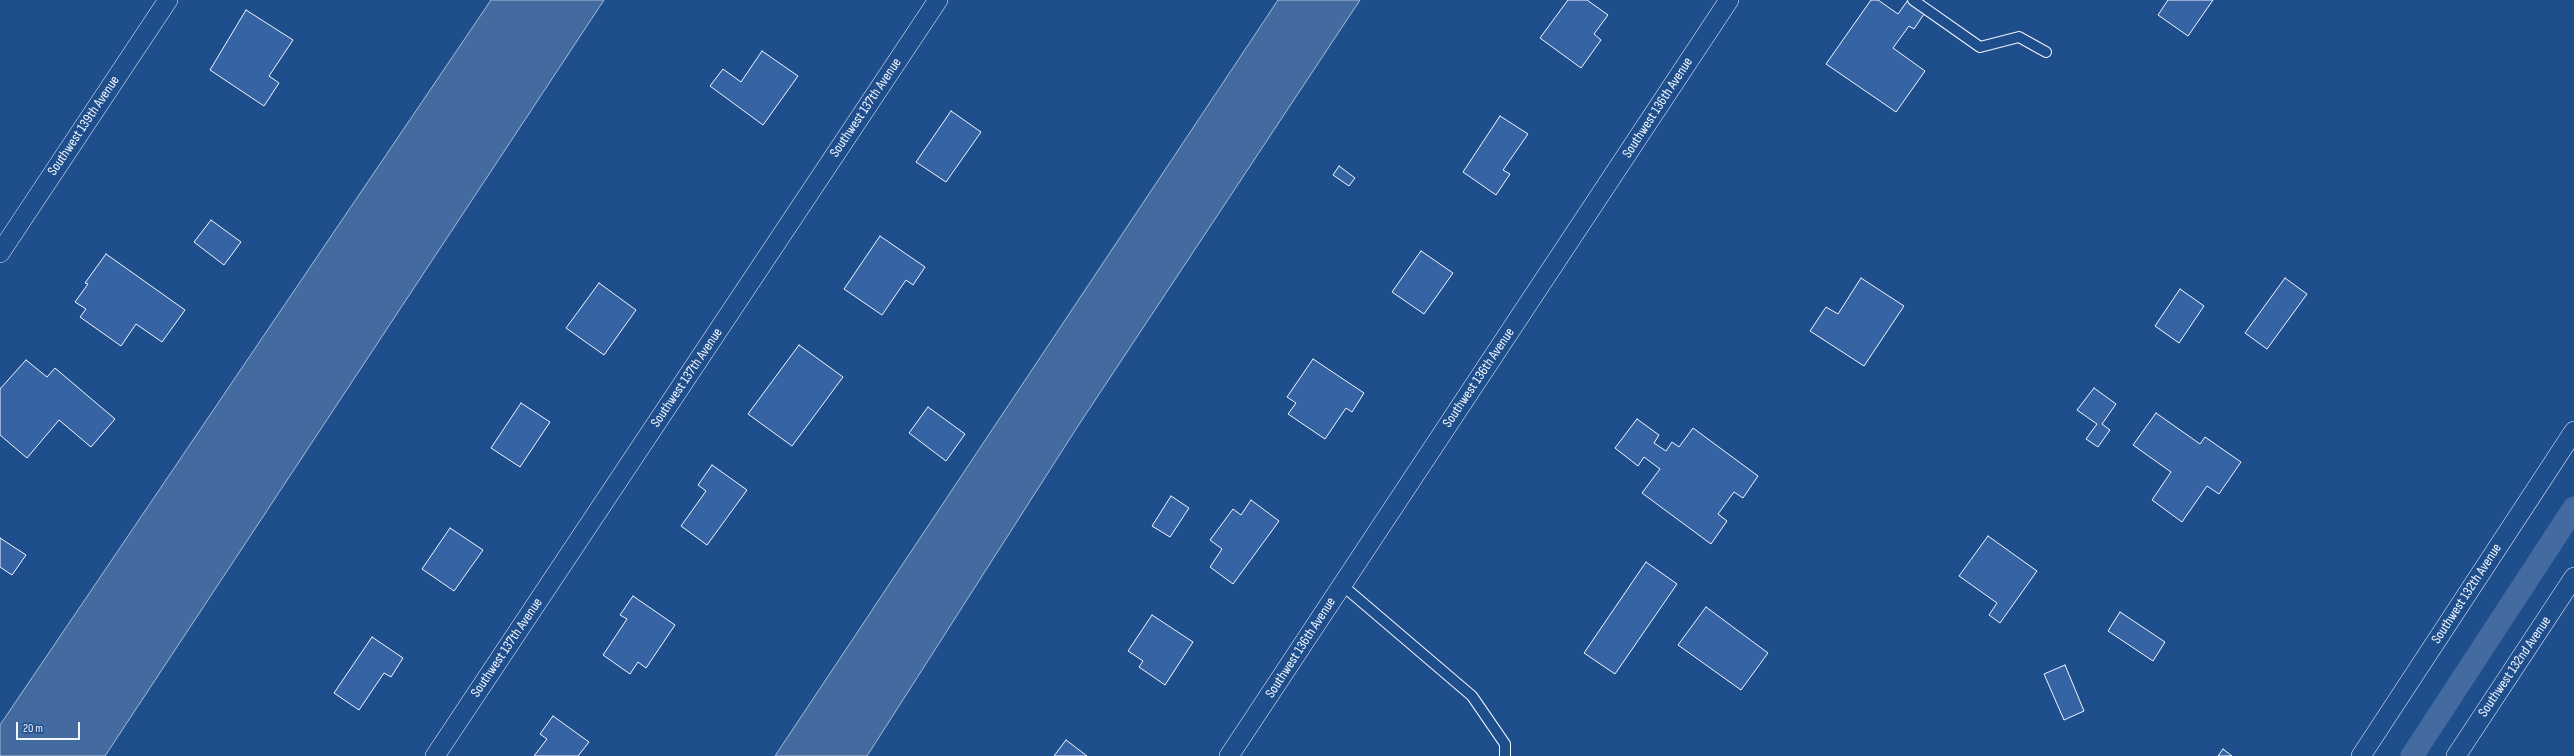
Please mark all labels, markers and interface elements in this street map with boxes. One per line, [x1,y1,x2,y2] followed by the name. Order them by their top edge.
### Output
[827,55,905,161] street label: Southwest 137th Avenue
[1619,55,1697,161] street label: Southwest 136th Avenue
[44,73,124,179] street label: Southwest 139th Avenue
[648,325,726,431] street label: Southwest 137th Avenue
[1439,325,1519,431] street label: Southwest 136th Avenue
[2428,541,2506,647] street label: Southwest 132th Avenue
[468,595,546,701] street label: Southwest 137th Avenue
[1262,595,1340,701] street label: Southwest 136th Avenue
[2475,614,2555,720] street label: Southwest 132nd Avenue
[18,714,82,740] scale bar
[23,721,43,736] text: 20 m

